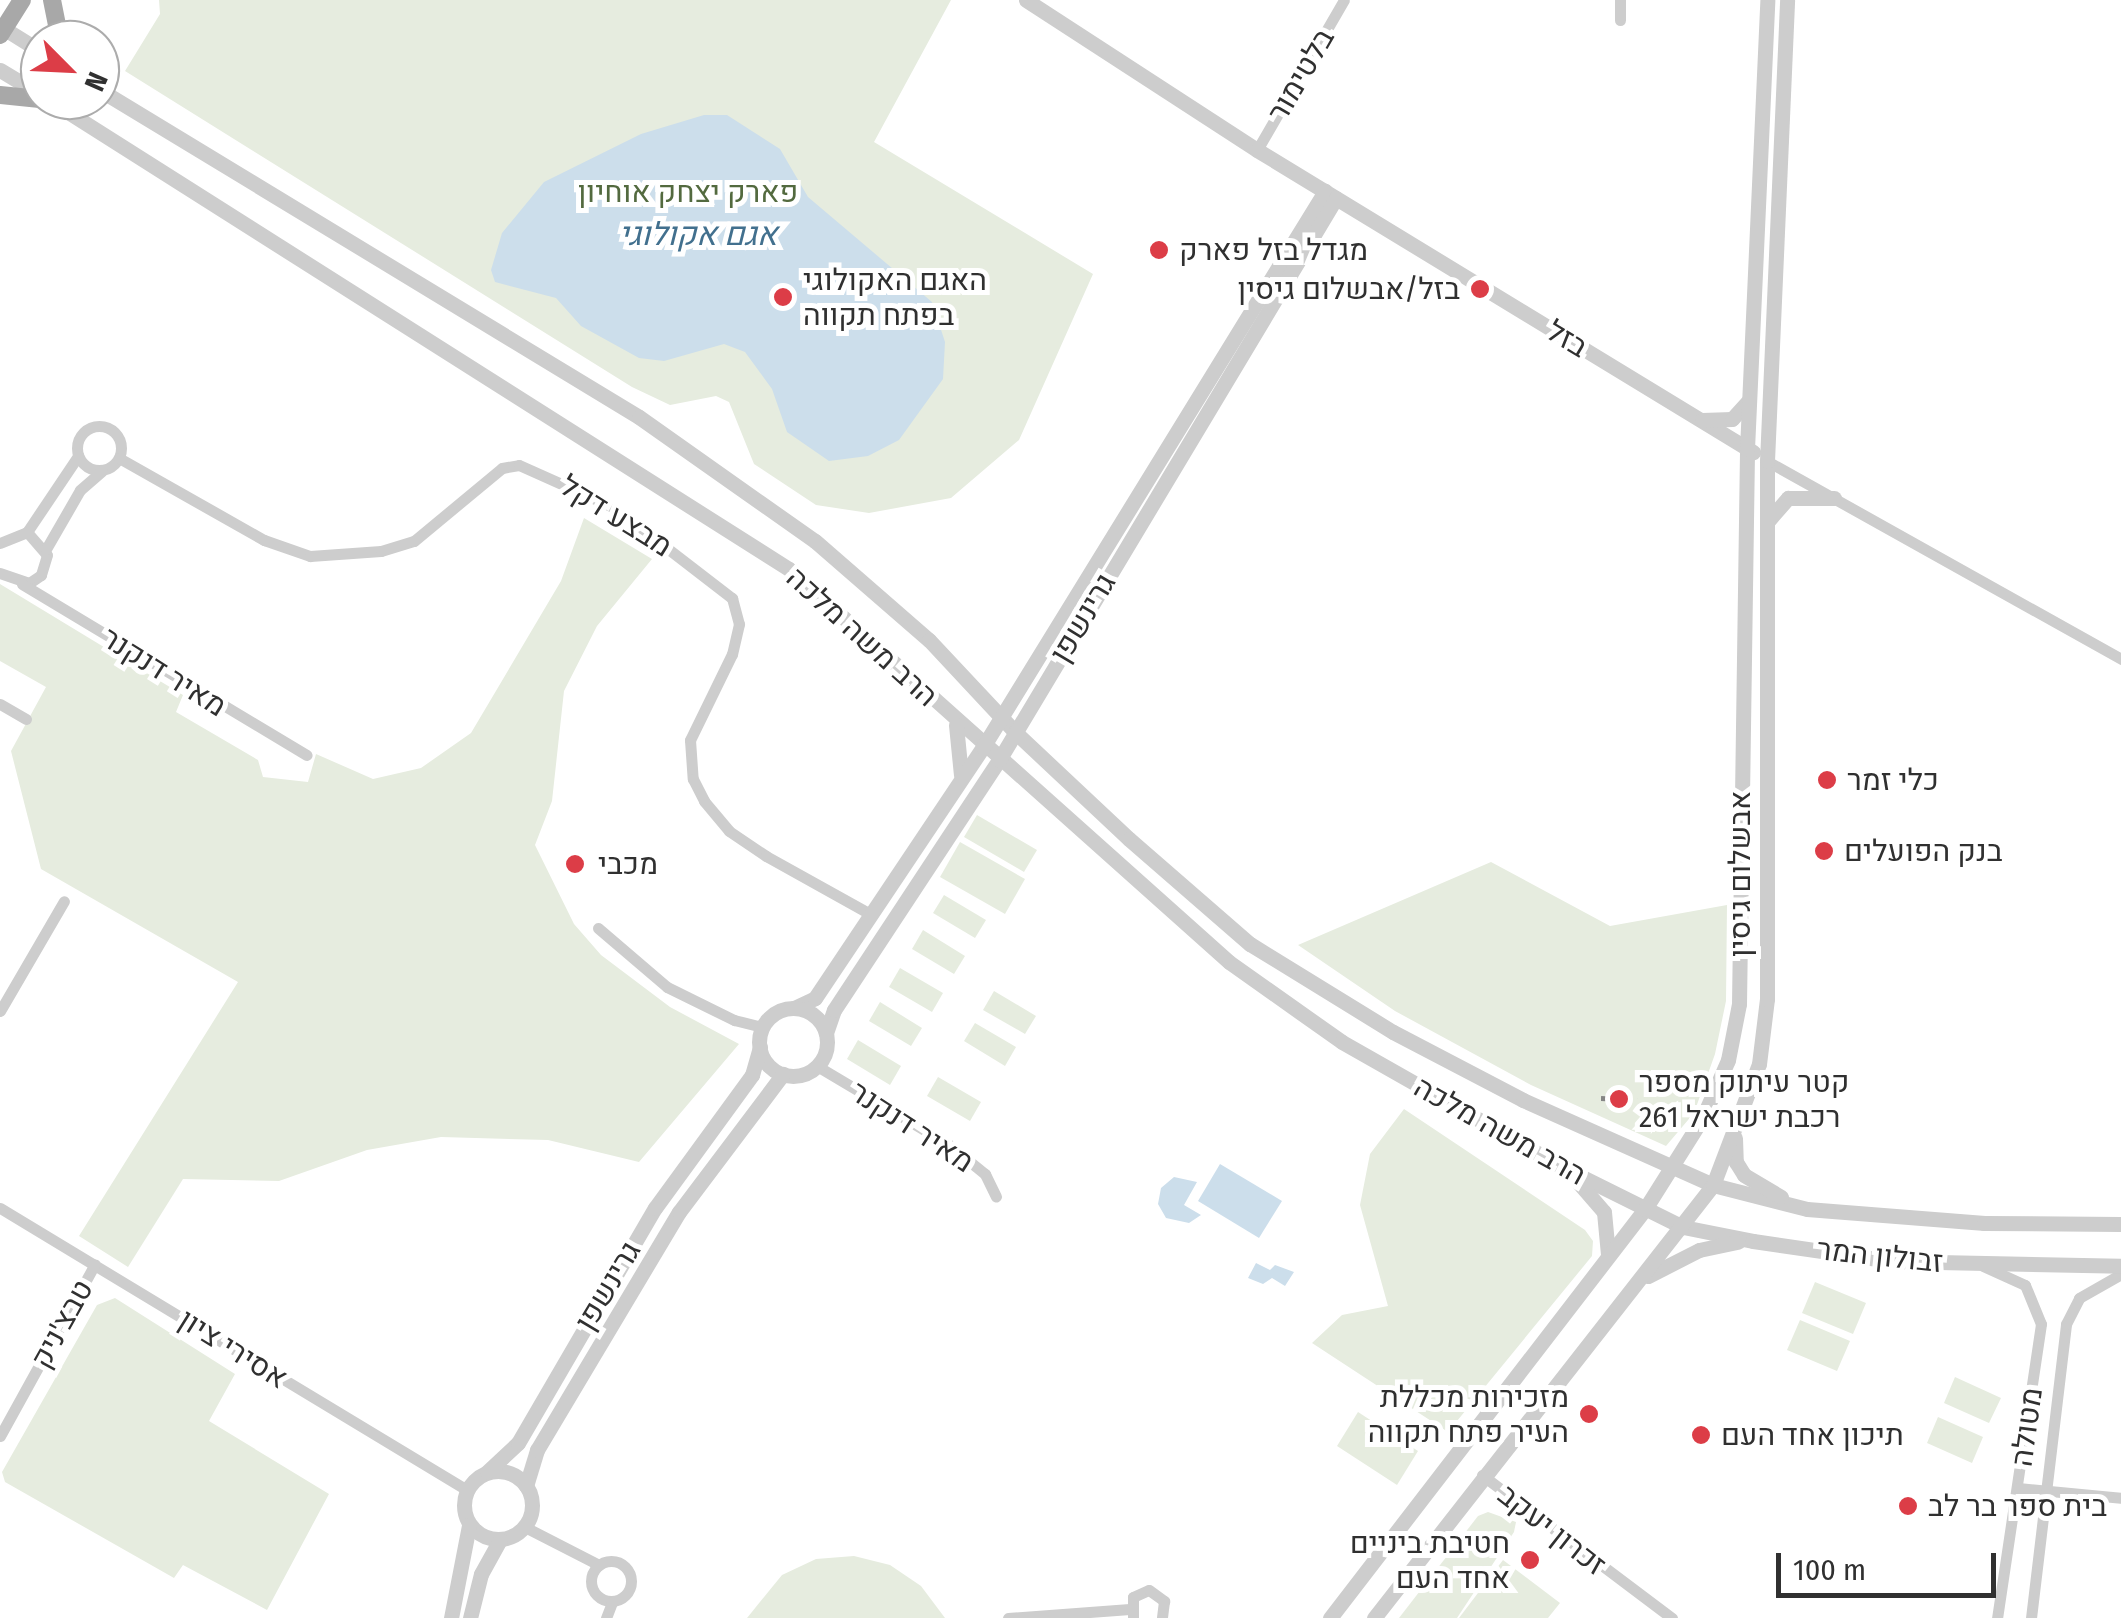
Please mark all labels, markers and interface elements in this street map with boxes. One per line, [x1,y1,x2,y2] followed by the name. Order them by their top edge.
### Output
[20,20,120,120] north arrow
[1260,22,1342,128] street label: בלטימור
[78,67,115,96] text: N
[578,174,798,210] park label: פארק יצחק אוחיון
[619,215,777,253] water label: אגם אקולוגי
[1179,232,1368,268] place label: מגדל בזל פארק
[1148,239,1170,261] marker: מגדל בזל פארק
[803,262,987,332] place label: האגם האקולוגי בפתח תקווה
[1237,271,1460,307] place label: בזל/אבשלום גיסין
[1469,278,1491,300] marker: בזל/אבשלום גיסין
[772,286,794,308] marker: האגם האקולוגי בפתח תקווה
[1540,313,1594,365] street label: בזל
[553,468,679,564] street label: מבצע דקל
[779,560,945,714] street label: הרב משה מלכה
[1042,567,1124,669] street label: גרינשפן
[95,620,233,724] street label: מאיר דנקנר
[1847,762,1939,798] place label: כלי זמר
[1816,769,1838,791] marker: כלי זמר
[1722,791,1758,957] street label: אבשלום גיסין
[1844,833,2003,869] place label: בנק הפועלים
[1813,840,1835,862] marker: בנק הפועלים
[598,846,658,882] place label: מכבי
[562,851,588,877] marker: מכבי
[1639,1064,1849,1134] place label: קטר עיתוק מספר 261 רכבת ישראל
[1408,1069,1592,1193] street label: הרב משה מלכה
[844,1074,980,1180] street label: מאיר דנקנר
[1608,1088,1630,1110] marker: קטר עיתוק מספר 261 רכבת ישראל
[1815,1231,1945,1281] street label: זבולון המר
[567,1235,649,1337] street label: גרינשפן
[23,1274,101,1374] street label: טבצ'ניק
[172,1302,294,1396] street label: אסירי ציון
[1368,1379,1569,1450] place label: מזכירות מכללת העיר פתח תקווה
[2004,1385,2050,1469] street label: מטולה
[1578,1403,1600,1425] marker: מזכירות מכללת העיר פתח תקווה
[1721,1417,1904,1453] place label: תיכון אחד העם
[1690,1424,1712,1446] marker: תיכון אחד העם
[1491,1477,1613,1583] street label: זכרון יעקב
[1928,1488,2107,1524] place label: בית ספר בר לב
[1897,1495,1919,1517] marker: בית ספר בר לב
[1350,1525,1510,1596] place label: חטיבת ביניים אחד העם
[1781,1533,2001,1595] scale bar
[1519,1549,1541,1571] marker: חטיבת ביניים אחד העם
[1793,1552,1866,1588] text: 100 m

